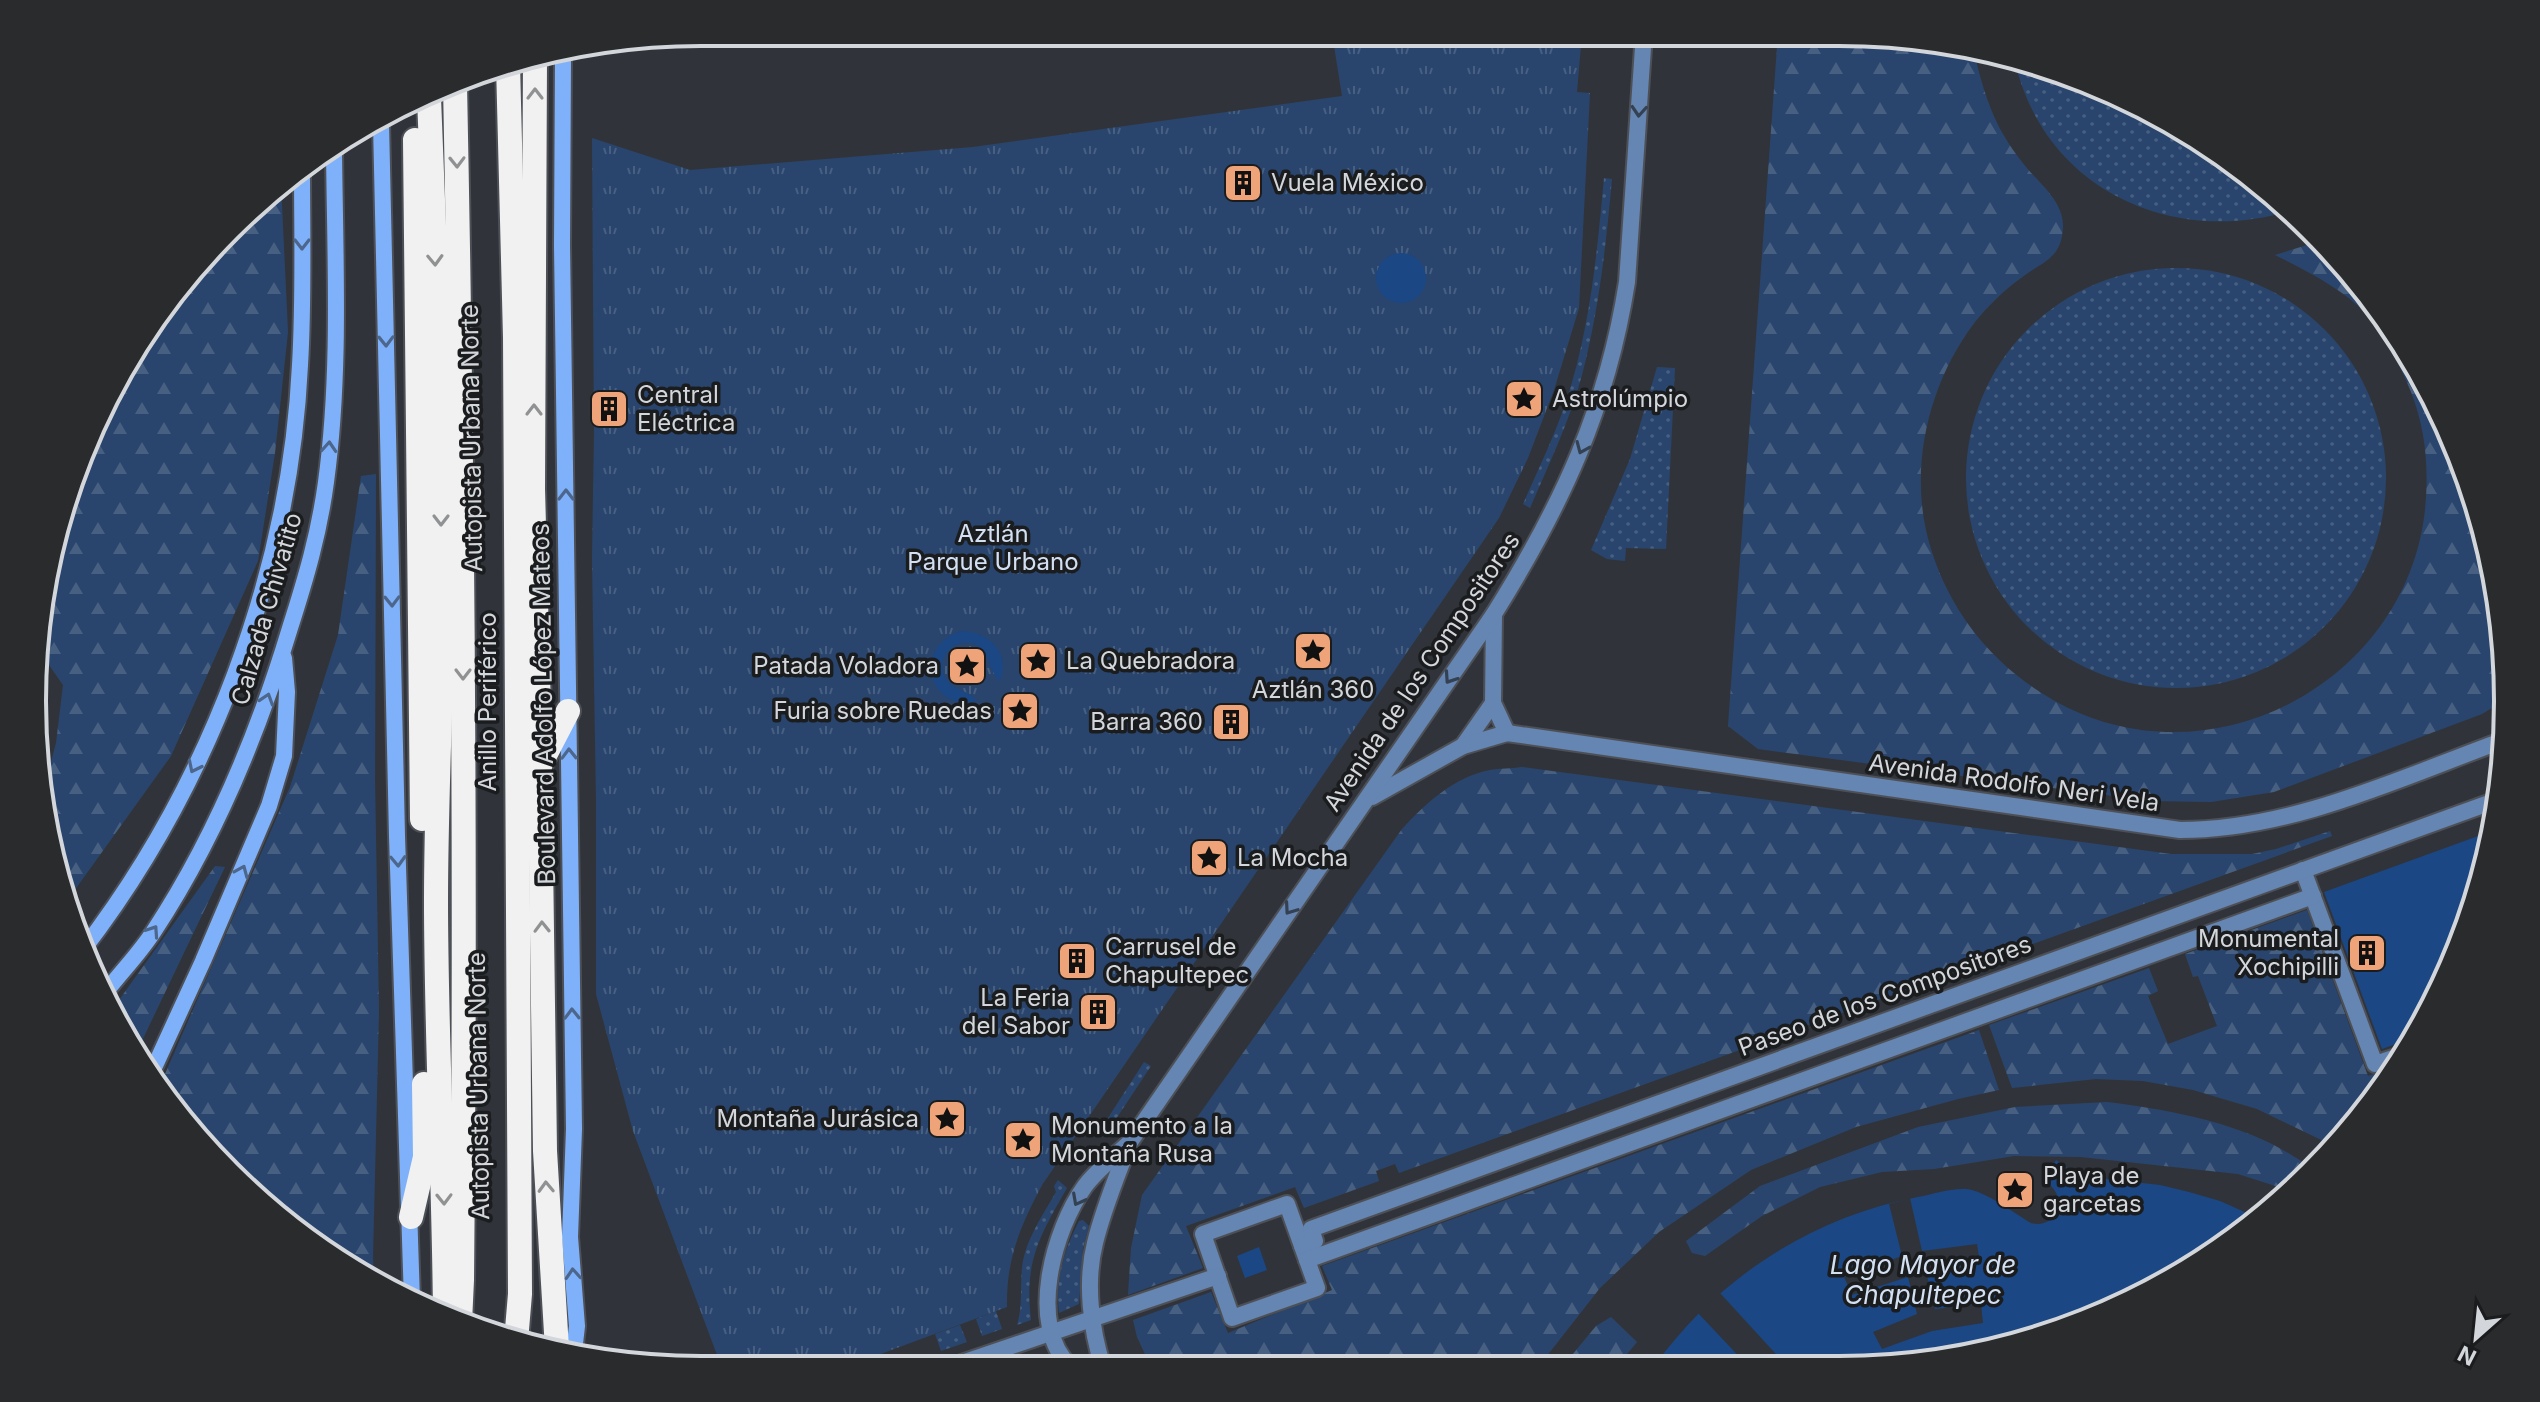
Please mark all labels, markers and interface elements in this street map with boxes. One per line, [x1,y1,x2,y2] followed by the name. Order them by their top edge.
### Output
[526,87,544,100] one-way arrow
[1631,105,1648,118] one-way arrow
[448,156,465,169] one-way arrow
[1222,162,1264,204] building icon: Vuela México
[1271,168,1424,197] place label: Vuela México
[293,238,311,251] one-way arrow
[427,254,444,267] one-way arrow
[455,304,488,572] street label: Autopista Urbana Norte
[377,335,395,348] one-way arrow
[1503,378,1545,420] place icon: Astrolúmpio
[637,380,735,437] place label: Central Eléctrica
[1552,384,1688,413] place label: Astrolúmpio
[588,388,630,430] building icon: Central Eléctrica
[525,403,543,416] one-way arrow
[320,440,337,453] one-way arrow
[1575,440,1591,454] one-way arrow
[557,488,575,501] one-way arrow
[225,509,308,708] street label: Calzada Chivatito
[432,514,450,527] one-way arrow
[907,519,1079,576] park label: Aztlán Parque Urbano
[526,523,561,885] street label: Boulevard Adolfo López Mateos
[1317,527,1526,817] street label: Avenida de los Compositores
[383,595,400,608] one-way arrow
[473,612,502,792] street label: Anillo Periférico
[1292,630,1334,672] place icon: Aztlán 360
[1017,640,1059,682] place icon: La Quebradora
[946,645,988,687] place icon: Patada Voladora
[1066,646,1235,675] place label: La Quebradora
[753,651,939,680] place label: Patada Voladora
[454,668,472,681] one-way arrow
[1445,670,1460,684] one-way arrow
[1252,675,1374,704] place label: Aztlán 360
[999,690,1041,732] place icon: Furia sobre Ruedas
[258,692,274,706] one-way arrow
[773,696,992,725] place label: Furia sobre Ruedas
[1210,701,1252,743] building icon: Barra 360
[1090,707,1203,736] place label: Barra 360
[560,747,578,760] one-way arrow
[1867,748,2161,817] street label: Avenida Rodolfo Neri Vela
[188,759,204,773] one-way arrow
[1188,837,1230,879] place icon: La Mocha
[1237,843,1348,872] place label: La Mocha
[389,855,406,868] one-way arrow
[232,864,248,879] one-way arrow
[1285,901,1300,915] one-way arrow
[533,920,551,933] one-way arrow
[2198,924,2339,981] place label: Monumental Xochipilli
[143,925,158,940] one-way arrow
[1734,929,2035,1062] street label: Paseo de los Compositores
[1105,932,1249,989] place label: Carrusel de Chapultepec
[2346,932,2388,974] building icon: Monumental Xochipilli
[1056,940,1098,982] building icon: Carrusel de Chapultepec
[462,952,495,1220] street label: Autopista Urbana Norte
[962,983,1070,1040] place label: La Feria del Sabor
[1077,991,1119,1033] building icon: La Feria del Sabor
[563,1007,581,1020] one-way arrow
[926,1098,968,1140] place icon: Montaña Jurásica
[717,1104,919,1133] place label: Montaña Jurásica
[1051,1111,1233,1168] place label: Monumento a la Montaña Rusa
[1002,1119,1044,1161] place icon: Monumento a la Montaña Rusa
[2043,1161,2142,1218] place label: Playa de garcetas
[1994,1169,2036,1211] place icon: Playa de garcetas
[538,1180,555,1193] one-way arrow
[1072,1191,1088,1206] one-way arrow
[435,1193,453,1206] one-way arrow
[1830,1249,2016,1310] water label: Lago Mayor de Chapultepec
[565,1267,582,1280] one-way arrow
[2436,1298,2516,1378] north arrow
[2454,1340,2480,1371] text: N

